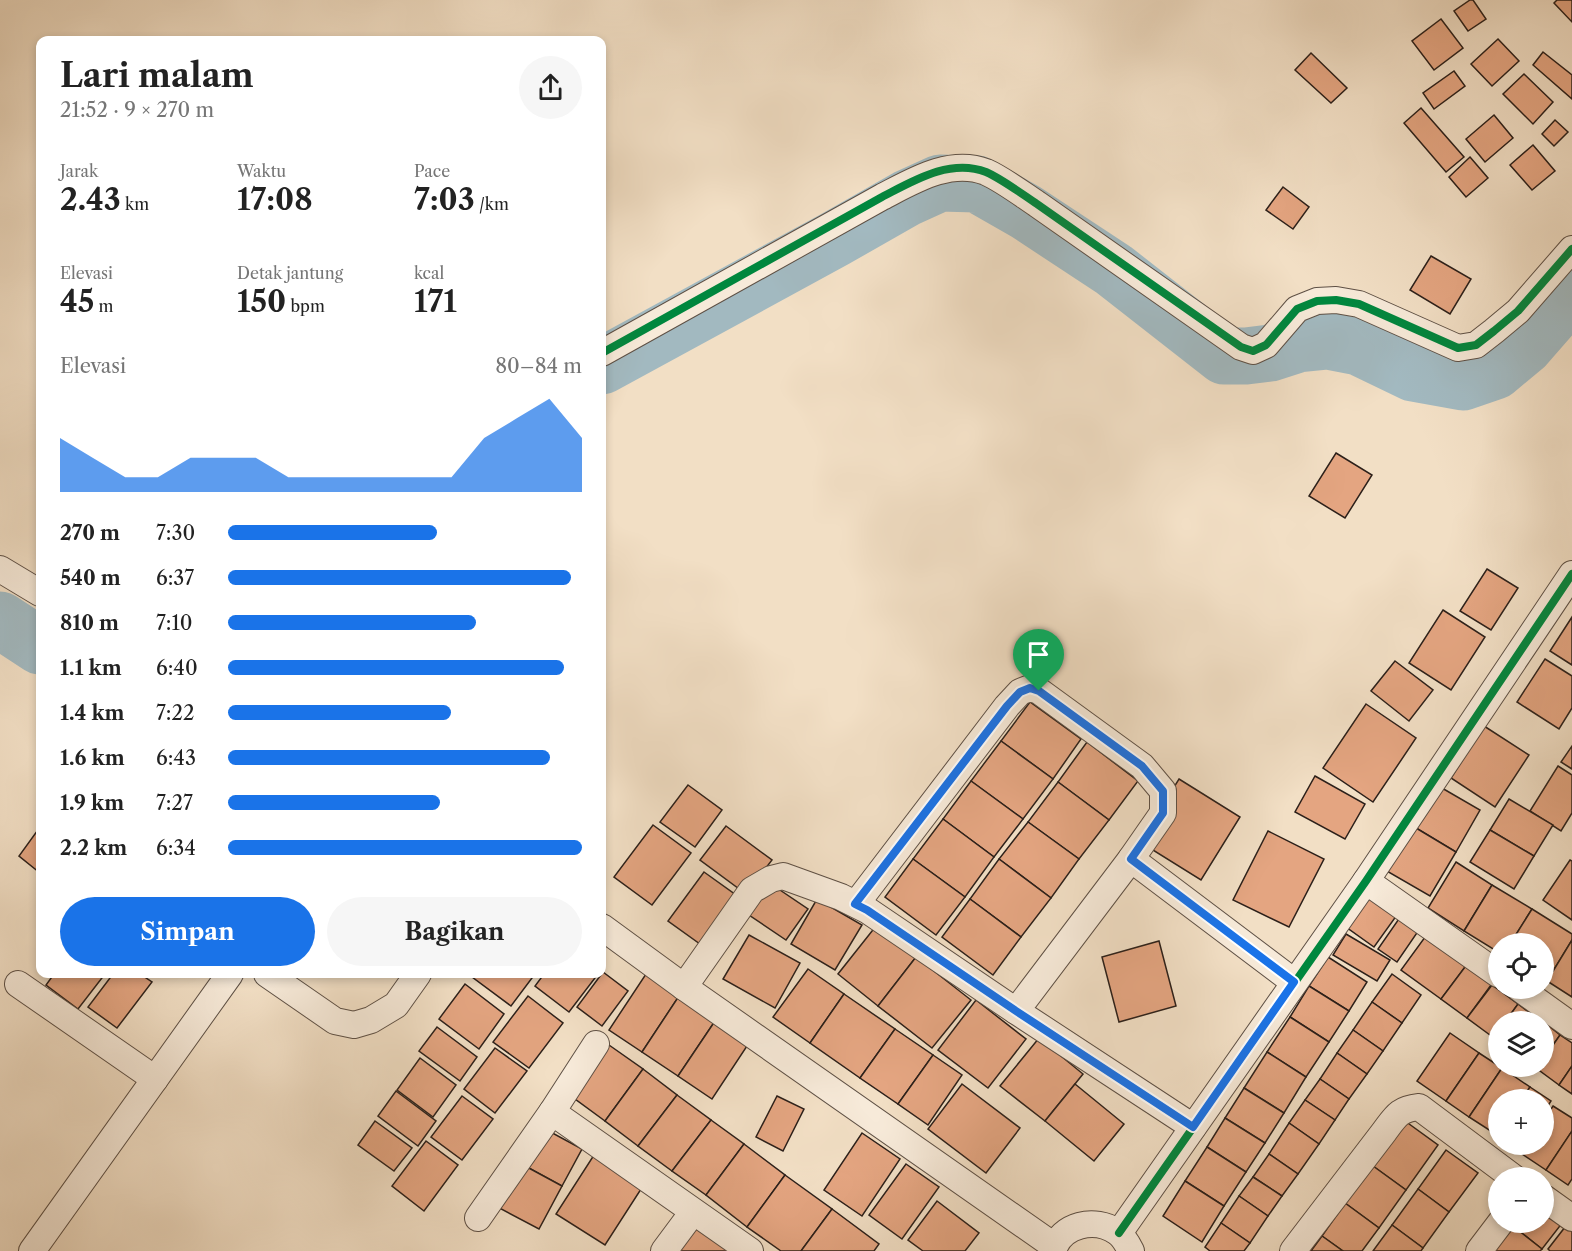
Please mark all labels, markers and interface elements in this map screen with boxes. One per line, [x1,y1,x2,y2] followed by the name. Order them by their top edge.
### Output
[60,55,254,96] text: Lari malam
[519,56,582,119] button: share
[60,98,214,122] text: 21:52 · 9 × 270 m
[60,161,98,181] text: Jarak
[237,161,286,181] text: Waktu
[414,161,450,181] text: Pace
[60,181,121,218] text: 2.43
[237,181,313,218] text: 17:08
[414,181,475,218] text: 7:03
[121,194,149,214] text: km
[475,194,509,214] text: /km
[60,263,113,283] text: Elevasi
[237,263,343,283] text: Detak jantung
[414,263,444,283] text: kcal
[60,283,94,320] text: 45
[237,283,286,320] text: 150
[414,283,457,320] text: 171
[94,296,114,316] text: m
[286,296,325,316] text: bpm
[60,354,126,378] text: Elevasi
[495,354,582,378] text: 80–84 m
[60,521,120,545] text: 270 m
[156,521,195,545] text: 7:30
[60,566,121,590] text: 540 m
[156,566,194,590] text: 6:37
[60,611,119,635] text: 810 m
[156,611,193,635] text: 7:10
[1013,629,1064,691] pin
[1022,638,1055,671] icon: arrive
[60,656,122,680] text: 1.1 km
[156,656,198,680] text: 6:40
[60,701,125,725] text: 1.4 km
[156,701,194,725] text: 7:22
[60,746,125,770] text: 1.6 km
[156,746,196,770] text: 6:43
[60,791,124,815] text: 1.9 km
[156,791,193,815] text: 7:27
[60,836,127,860] text: 2.2 km
[156,836,196,860] text: 6:34
[60,897,315,966] button: Simpan
[327,897,582,966] button: Bagikan
[1488,933,1554,1233] map controls
[1488,933,1554,999] button: locate
[1488,1011,1554,1077] button: layers
[1488,1089,1554,1155] button: +
[1488,1167,1554,1233] button: −

